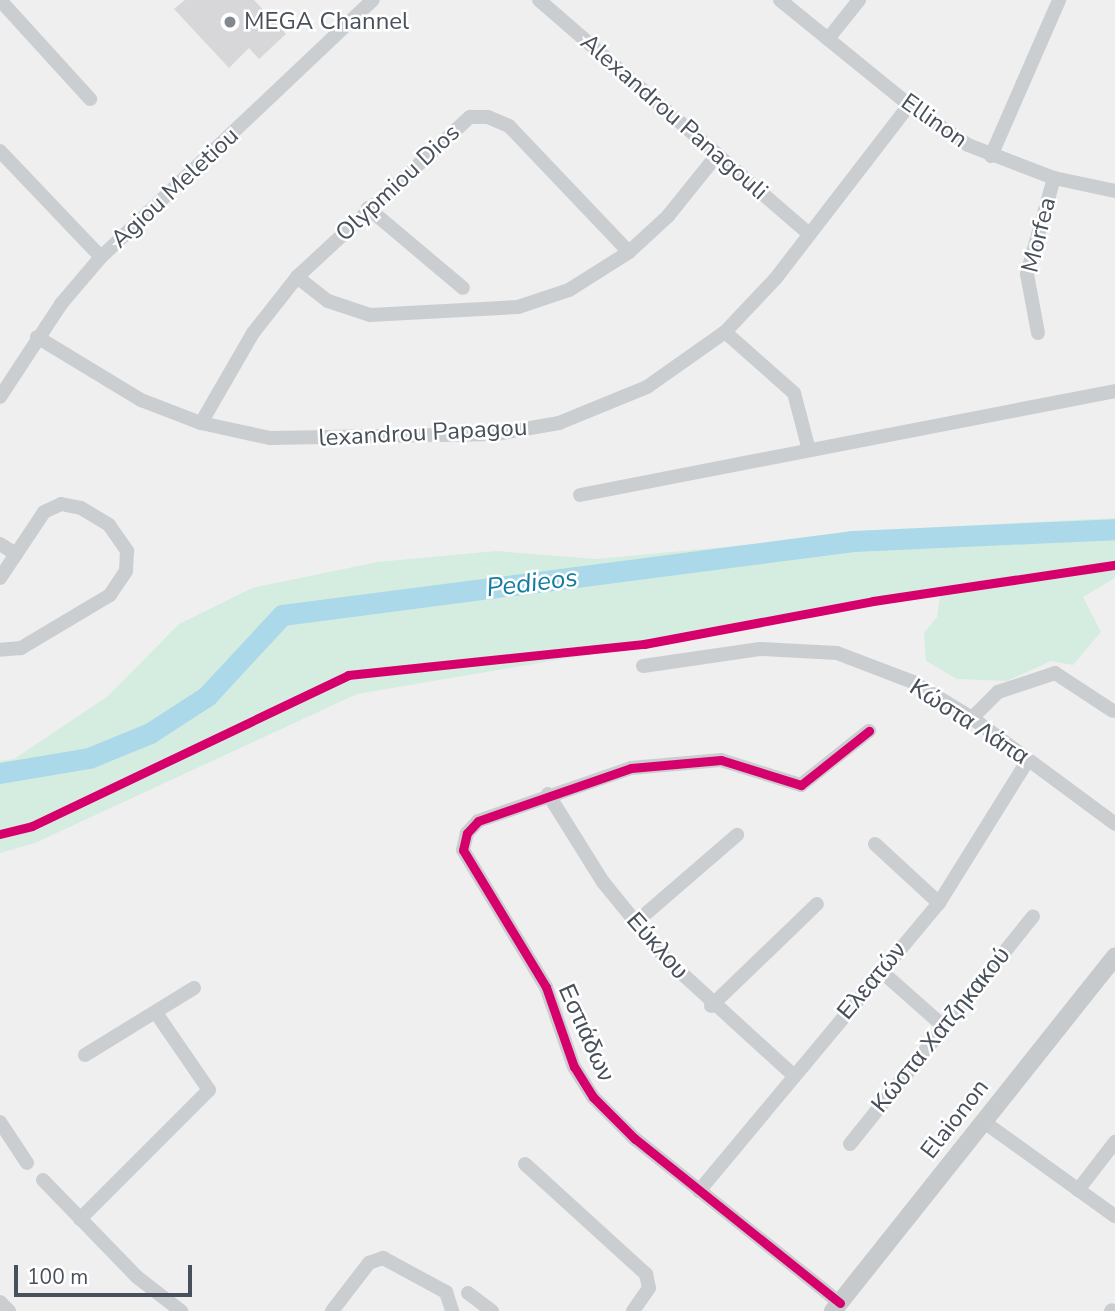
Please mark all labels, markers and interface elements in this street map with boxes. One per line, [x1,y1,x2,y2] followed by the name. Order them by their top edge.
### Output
[244,8,409,36] place label: MEGA Channel
[222,14,238,30] marker: MEGA Channel
[575,28,773,206] street label: Alexandrou Panagouli
[895,88,973,154] street label: Ellinon
[330,118,466,248] street label: Olypmiou Dios
[105,122,245,254] street label: Agiou Meletiou
[1016,195,1062,275] street label: Morfea
[318,413,528,453] street label: lexandrou Papagou
[485,562,579,604] water label: Pedieos
[904,673,1034,771] street label: Κώστα Λάπα
[620,907,694,985] street label: Εύκλου
[831,936,913,1026] street label: Ελεατών
[865,941,1017,1119] street label: Κώστα Χατζηκακού
[552,980,620,1086] street label: Εστιάδων
[915,1073,995,1165] street label: Elaionon
[18,1252,196,1296] scale bar
[27,1263,88,1291] text: 100 m

